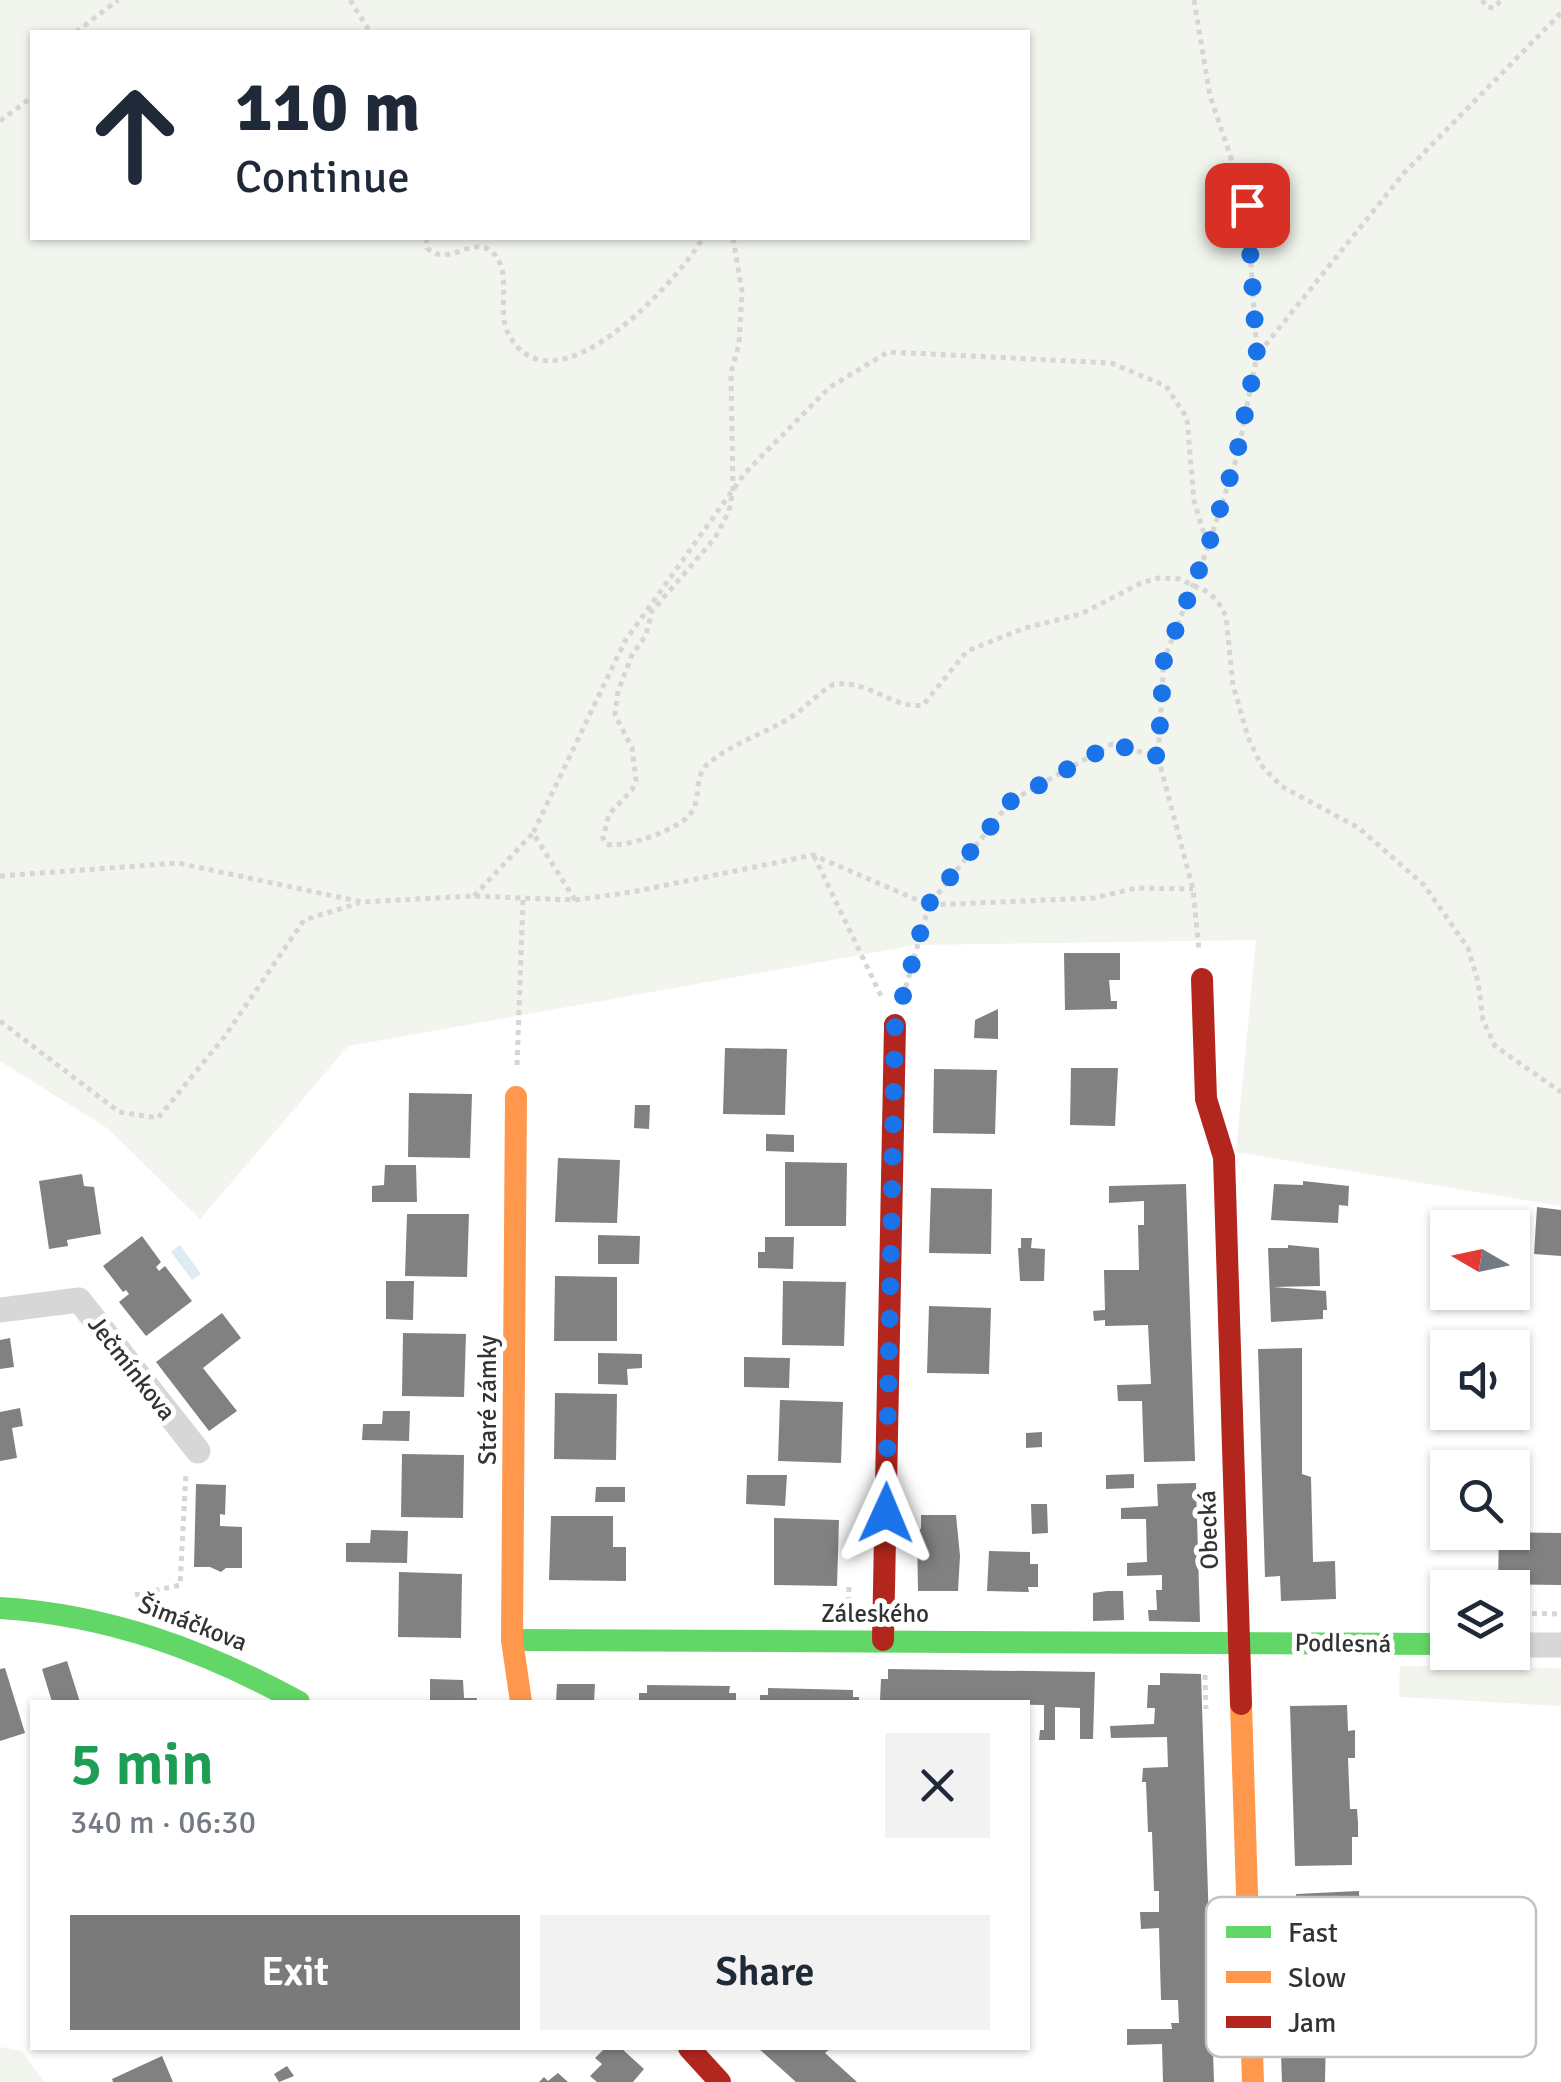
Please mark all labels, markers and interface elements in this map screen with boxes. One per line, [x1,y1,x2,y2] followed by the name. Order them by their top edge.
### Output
[235,64,420,150] text: 110 m
[70,70,200,200] icon: ahead
[235,150,410,205] text: Continue
[1205,163,1290,248] pin
[1220,178,1275,233] icon: arrive
[1430,1210,1530,1310] north arrow
[1430,1210,1530,1670] map controls
[81,1309,183,1427] street label: Ječmínkova
[1430,1330,1530,1430] button: sound
[472,1335,503,1465] street label: Staré zámky
[1430,1450,1530,1550] button: search
[834,1461,938,1565] position arrow
[1191,1490,1225,1570] street label: Obecká
[1430,1570,1530,1670] button: layers
[134,1588,252,1658] street label: Šimáčkova
[821,1598,929,1629] street label: Záleského
[1294,1627,1392,1659] street label: Podlesná
[70,1728,214,1802] text: 5 min
[885,1733,990,1838] button: close
[70,1803,256,1842] text: 340 m · 06:30
[1206,1897,1536,2057] legend
[70,1915,520,2030] button: Exit
[540,1915,990,2030] button: Share
[1288,1916,1338,1950] text: Fast
[1288,1961,1346,1995] text: Slow
[1288,2006,1336,2040] text: Jam

